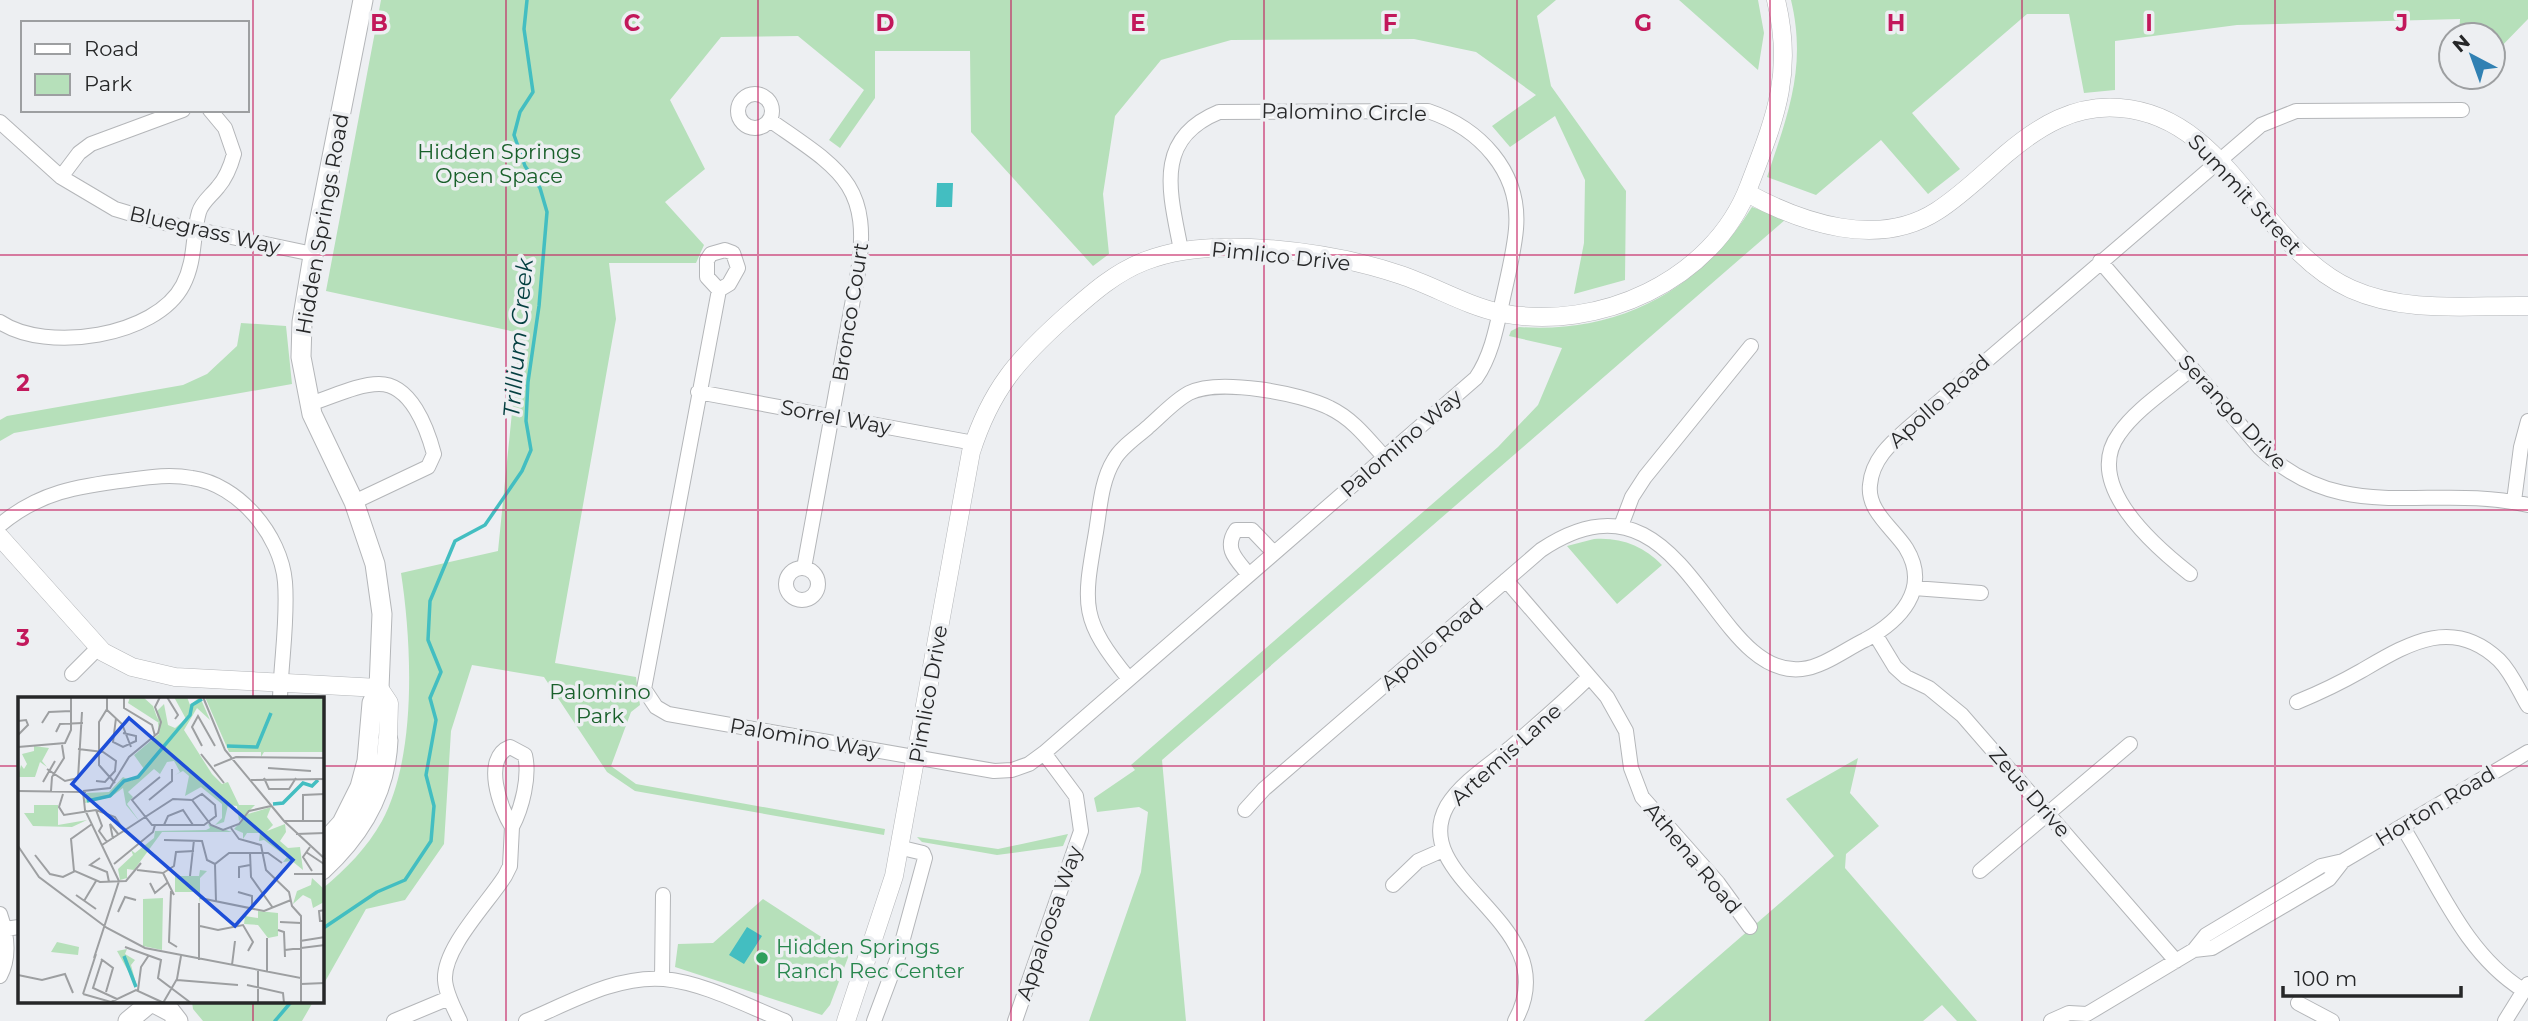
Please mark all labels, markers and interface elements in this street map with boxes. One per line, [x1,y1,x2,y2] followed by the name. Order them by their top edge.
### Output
[370,9,388,37] text: B
[624,9,641,37] text: C
[876,9,895,37] text: D
[1130,9,1146,37] text: E
[1383,9,1398,37] text: F
[1634,9,1652,37] text: G
[1887,9,1905,37] text: H
[2145,9,2153,37] text: I
[2395,9,2408,37] text: J
[21,21,248,112] legend
[2437,21,2507,91] north arrow
[2448,30,2475,57] text: N
[84,36,139,61] text: Road
[84,71,132,96] text: Park
[1261,98,1427,126] street label: Palomino Circle
[290,112,354,336] street label: Hidden Springs Road
[2183,129,2307,259] street label: Summit Street
[417,139,581,188] park label: Hidden Springs Open Space
[127,200,284,260] street label: Bluegrass Way
[1210,236,1352,276] street label: Pimlico Drive
[827,241,873,383] street label: Bronco Court
[497,256,539,419] water label: Trillium Creek
[1883,349,1995,453] street label: Apollo Road
[2173,349,2293,475] street label: Serango Drive
[16,369,30,397] text: 2
[1335,383,1467,502] street label: Palomino Way
[779,394,894,440] street label: Sorrel Way
[1376,593,1488,695] street label: Apollo Road
[904,623,952,765] street label: Pimlico Drive
[15,624,30,652] text: 3
[549,679,651,728] park label: Palomino Park
[18,697,324,1004] inset map
[1446,698,1566,810] street label: Artemis Lane
[728,712,883,764] street label: Palomino Way
[1984,742,2076,842] street label: Zeus Drive
[2371,761,2499,851] street label: Horton Road
[1639,797,1747,919] street label: Athena Road
[1011,842,1087,1003] street label: Appaloosa Way
[776,934,965,983] place label: Hidden Springs Ranch Rec Center
[754,950,770,966] marker: Hidden Springs Ranch Rec Center
[2283,954,2462,998] scale bar
[2294,966,2357,991] text: 100 m

